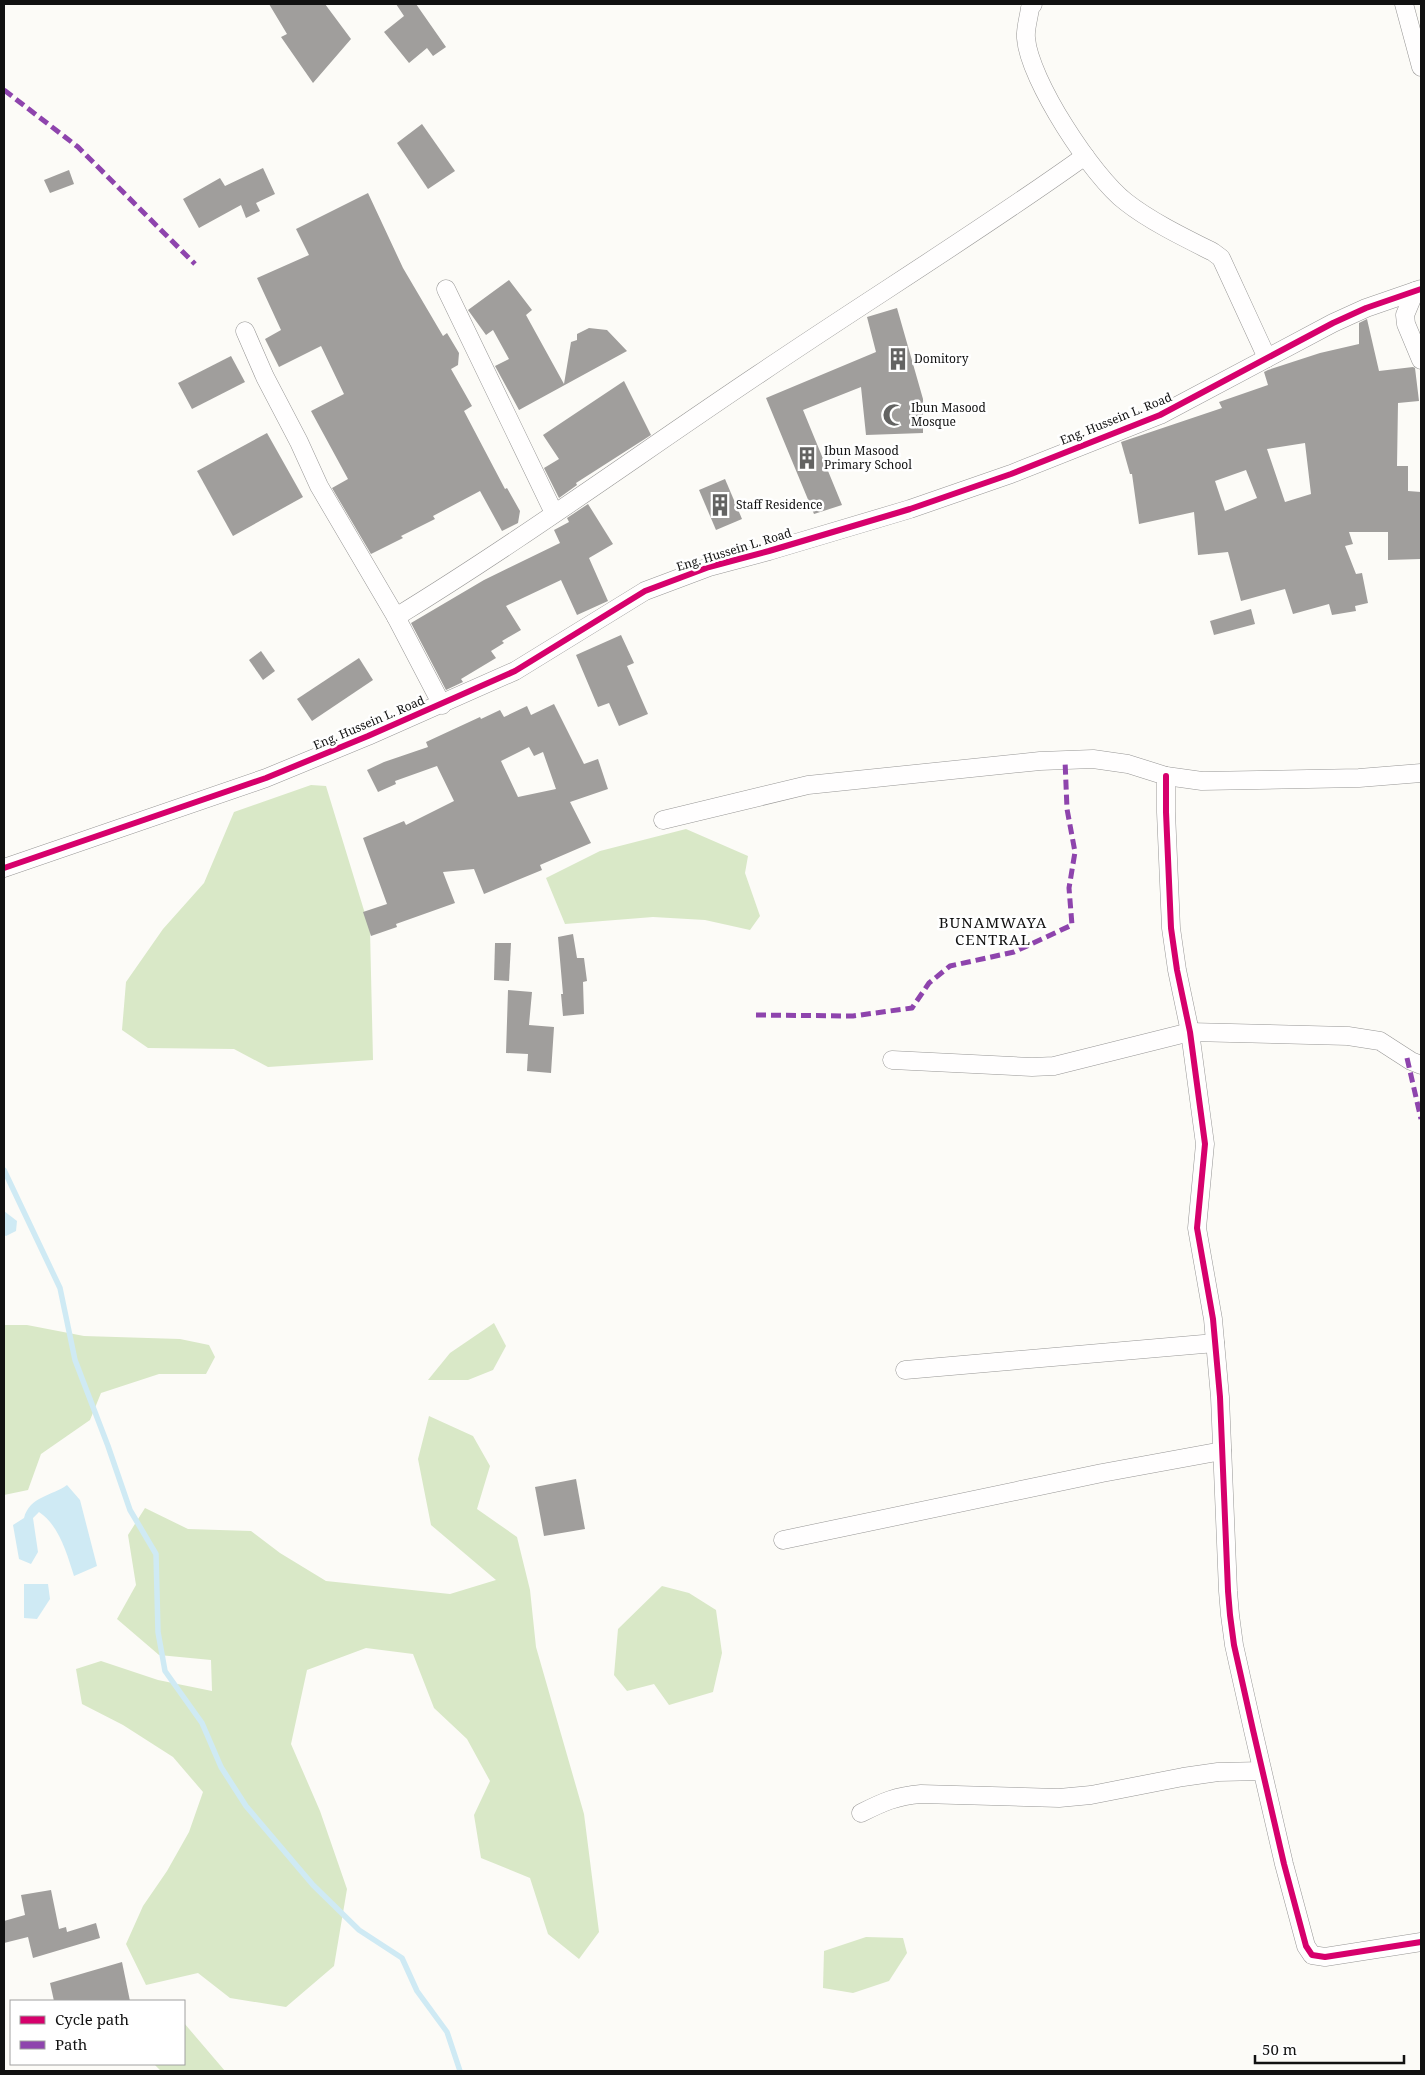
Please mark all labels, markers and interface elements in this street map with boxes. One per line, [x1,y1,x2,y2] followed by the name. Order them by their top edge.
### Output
[885,346,911,372] building icon: Domitory
[914,350,969,367] place label: Domitory
[1057,388,1175,449] street label: Eng. Hussein L. Road
[911,399,987,430] place label: Ibun Masood Mosque
[881,402,907,428] mosque icon: Ibun Masood Mosque
[824,442,912,473] place label: Ibun Masood Primary School
[794,445,820,471] building icon: Ibun Masood Primary School
[707,492,733,518] building icon: Staff Residence
[736,496,823,513] place label: Staff Residence
[674,524,794,575] street label: Eng. Hussein L. Road
[311,691,428,754] street label: Eng. Hussein L. Road
[939,912,1047,949] district label: BUNAMWAYA CENTRAL
[10,2000,185,2065] legend
[55,2009,130,2029] text: Cycle path
[1255,2032,1404,2064] scale bar
[55,2034,88,2054] text: Path
[1262,2039,1297,2059] text: 50 m

